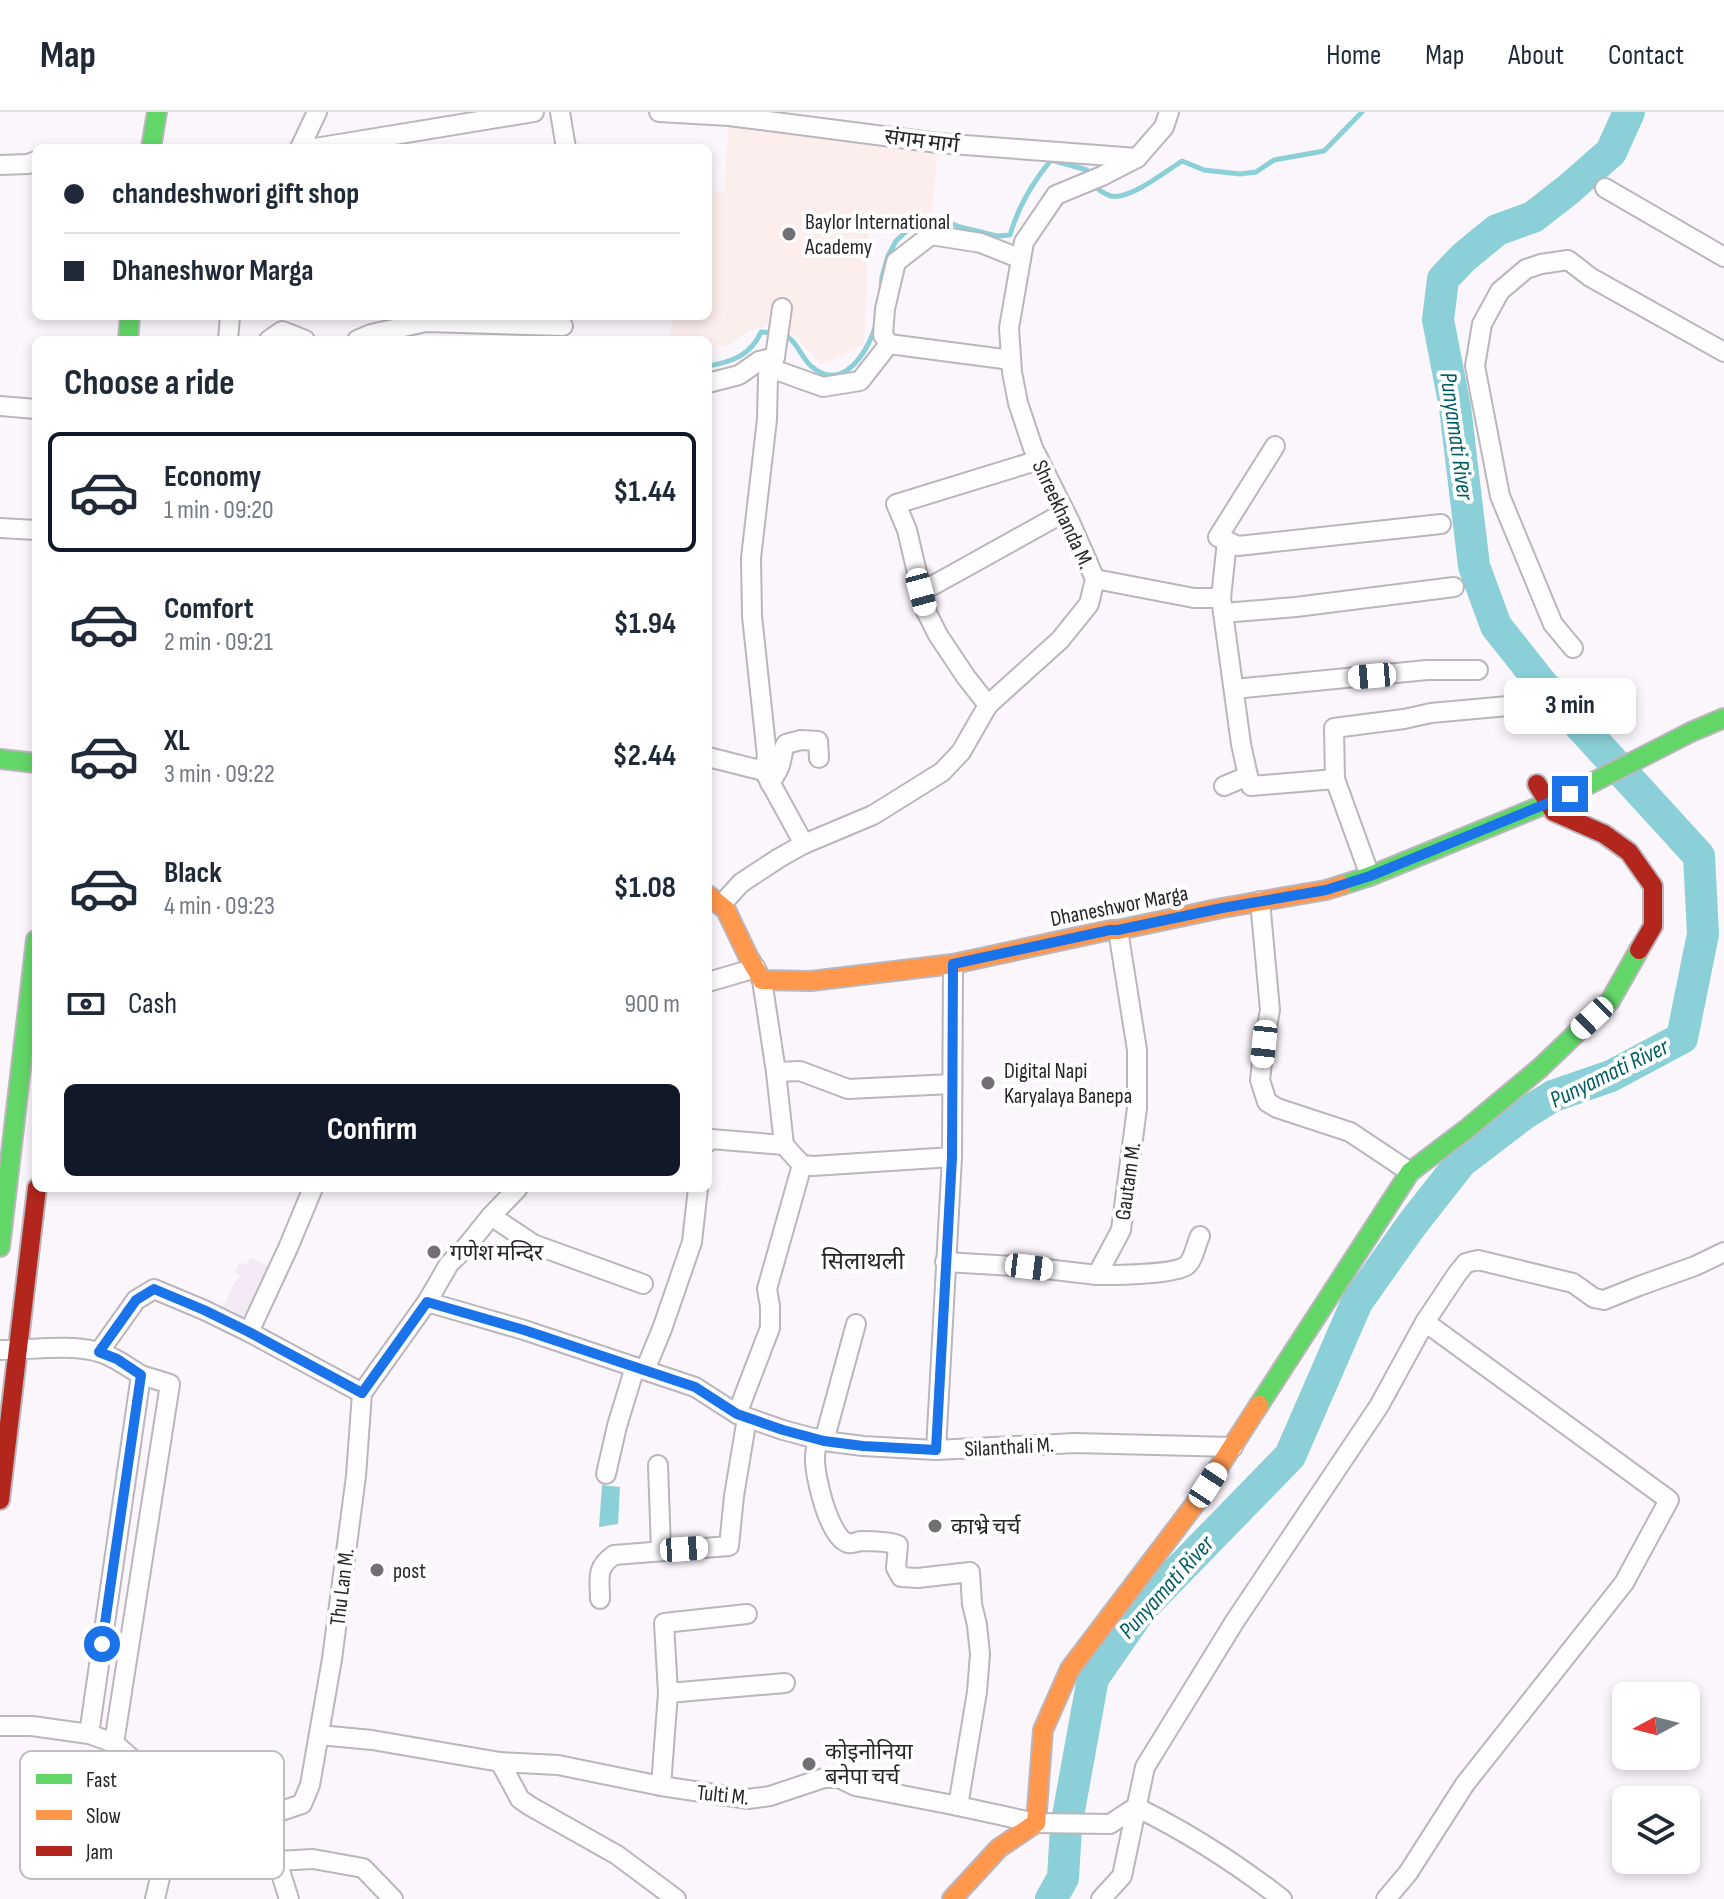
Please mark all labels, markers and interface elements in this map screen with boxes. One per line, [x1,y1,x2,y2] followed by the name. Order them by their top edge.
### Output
[40,33,96,78] text: Map
[1326,39,1381,72] text: Home
[1425,39,1464,72] text: Map
[1508,39,1564,72] text: About
[1608,39,1684,72] text: Contact
[883,124,962,160] street label: संगम मार्ग
[112,176,359,212] text: chandeshwori gift shop
[804,209,950,261] place label: Baylor International Academy
[780,225,798,243] marker: Baylor International Academy
[112,253,314,289] text: Dhaneshwor Marga
[64,362,235,405] text: Choose a ride
[1433,370,1480,503] water label: Punyamati River
[68,456,140,528] icon: car
[1026,456,1100,573] street label: Shreekhanda M.
[164,459,261,495] text: Economy
[613,474,676,510] text: $1.44
[164,495,274,526] text: 1 min · 09:20
[903,566,939,618] car
[68,588,140,660] icon: car
[164,591,254,627] text: Comfort
[614,606,676,642] text: $1.94
[164,627,273,658] text: 2 min · 09:21
[1347,662,1397,690] car
[1504,678,1636,734] callout: 3 min
[1545,690,1595,721] text: 3 min
[68,720,140,792] icon: car
[164,723,190,759] text: XL
[613,738,676,774] text: $2.44
[164,759,275,790] text: 3 min · 09:22
[1552,776,1588,812] route end
[68,852,140,924] icon: car
[164,855,222,891] text: Black
[614,870,676,906] text: $1.08
[1048,880,1190,933] street label: Dhaneshwor Marga
[164,891,275,922] text: 4 min · 09:23
[64,982,108,1026] icon: cash
[128,986,177,1022] text: Cash
[624,989,680,1020] text: 900 m
[1566,993,1618,1043] car
[1250,1019,1278,1069] car
[1545,1032,1674,1115] water label: Punyamati River
[1004,1058,1132,1110] place label: Digital Napi Karyalaya Banepa
[979,1074,997,1092] marker: Digital Napi Karyalaya Banepa
[64,1084,680,1176] button: Confirm
[1110,1140,1147,1222] street label: Gautam M.
[450,1239,544,1267] place label: गणेश मन्दिर
[425,1243,443,1261] marker: गणेश मन्दिर
[822,1247,905,1276] district label: सिलाथली
[1004,1252,1054,1282] car
[964,1432,1055,1463] street label: Silanthali M.
[1185,1458,1231,1512] car
[951,1513,1022,1541] place label: काभ्रे चर्च
[926,1517,944,1535] marker: काभ्रे चर्च
[1113,1529,1221,1645] water label: Punyamati River
[659,1535,709,1563] car
[324,1547,361,1627] street label: Thu Lan M.
[393,1558,426,1585] place label: post
[368,1561,386,1579] marker: post
[84,1626,120,1662] route start
[1612,1682,1700,1770] north arrow
[1612,1682,1700,1874] map controls
[825,1739,913,1791] place label: कोइनोनिया बनेपा चर्च
[20,1751,284,1879] legend
[800,1755,818,1773] marker: कोइनोनिया बनेपा चर्च
[86,1767,117,1794] text: Fast
[695,1779,750,1812] street label: Tulti M.
[1612,1786,1700,1874] button: layers
[86,1803,121,1830] text: Slow
[85,1839,113,1866] text: Jam

